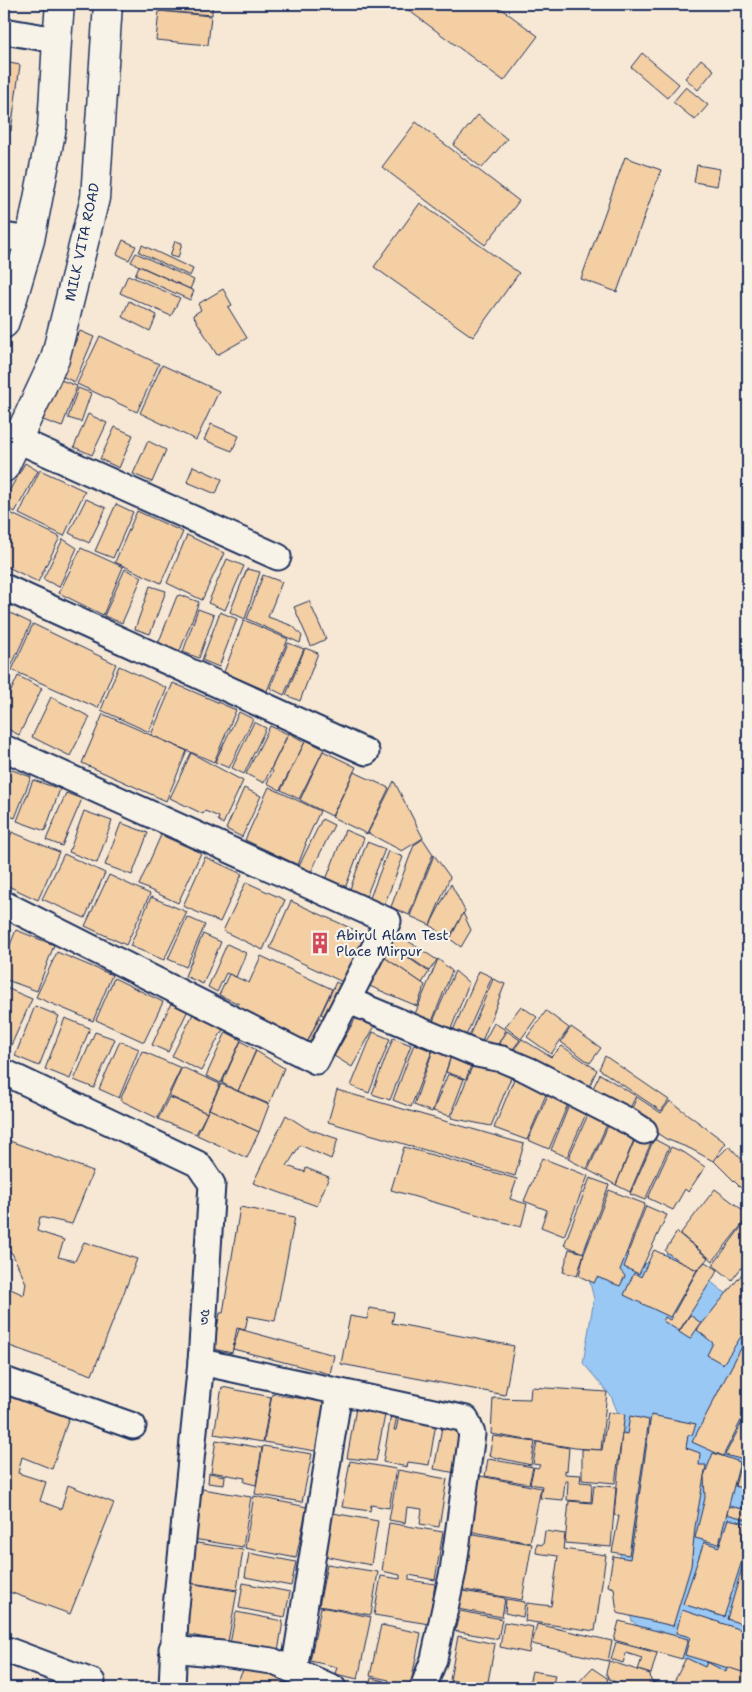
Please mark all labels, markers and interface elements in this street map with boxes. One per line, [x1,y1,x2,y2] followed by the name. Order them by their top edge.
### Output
[61,181,103,303] street label: MILK VITA ROAD
[336,926,449,960] place label: Abirul Alam Test Place Mirpur
[307,930,333,956] building icon: Abirul Alam Test Place Mirpur
[194,1308,214,1326] street label: ৩৫

